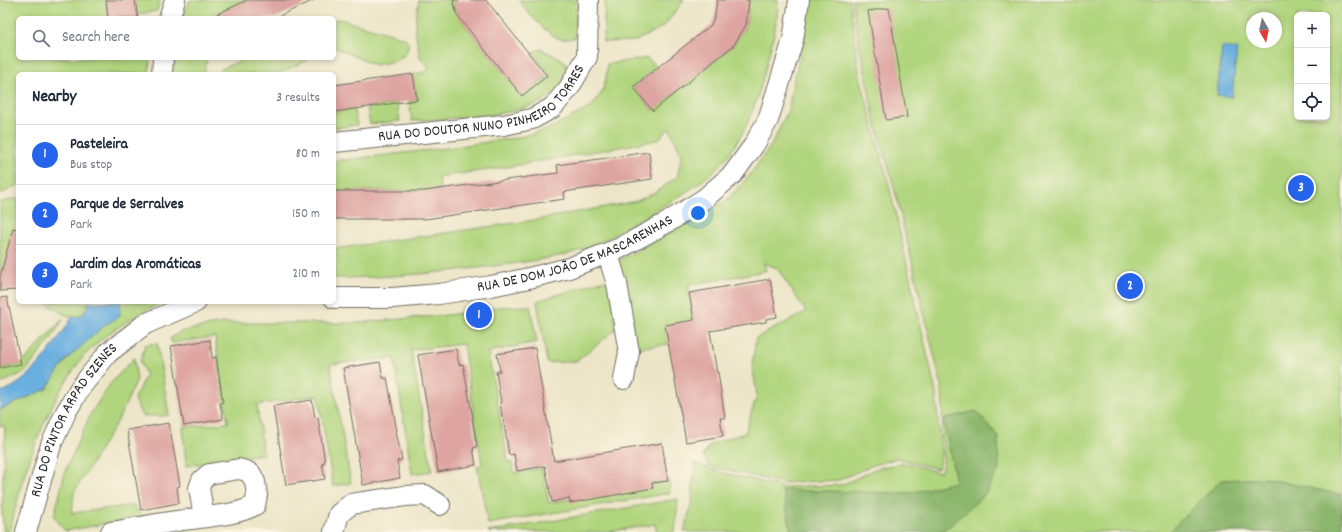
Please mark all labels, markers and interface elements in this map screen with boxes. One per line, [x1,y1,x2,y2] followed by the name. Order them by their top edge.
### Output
[1246,12,1282,48] north arrow
[1294,12,1330,120] map controls
[1294,12,1330,48] button: +
[16,16,336,60] search box
[30,27,52,49] icon: search
[62,27,130,49] text: Search here
[1294,48,1330,84] button: −
[377,61,591,149] street label: RUA DO DOUTOR NUNO PINHEIRO TORRES
[1294,84,1330,120] button: locate
[32,86,76,110] text: Nearby
[276,89,320,108] text: 3 results
[70,134,128,156] text: Pasteleira
[44,145,46,164] text: 1
[296,145,320,164] text: 80 m
[70,156,112,175] text: Bus stop
[1288,173,1314,203] pin: 3
[70,194,184,216] text: Parque de Serralves
[688,203,708,223] your location
[42,205,48,224] text: 2
[292,205,320,224] text: 150 m
[476,210,678,299] street label: RUA DE DOM JOÃO DE MASCARENHAS
[70,216,92,235] text: Park
[70,254,201,276] text: Jardim das Aromáticas
[42,265,48,284] text: 3
[292,265,320,284] text: 210 m
[1117,271,1143,301] pin: 2
[70,276,92,295] text: Park
[466,300,492,330] pin: 1
[26,338,123,500] street label: RUA DO PINTOR ARPAD SZENES

